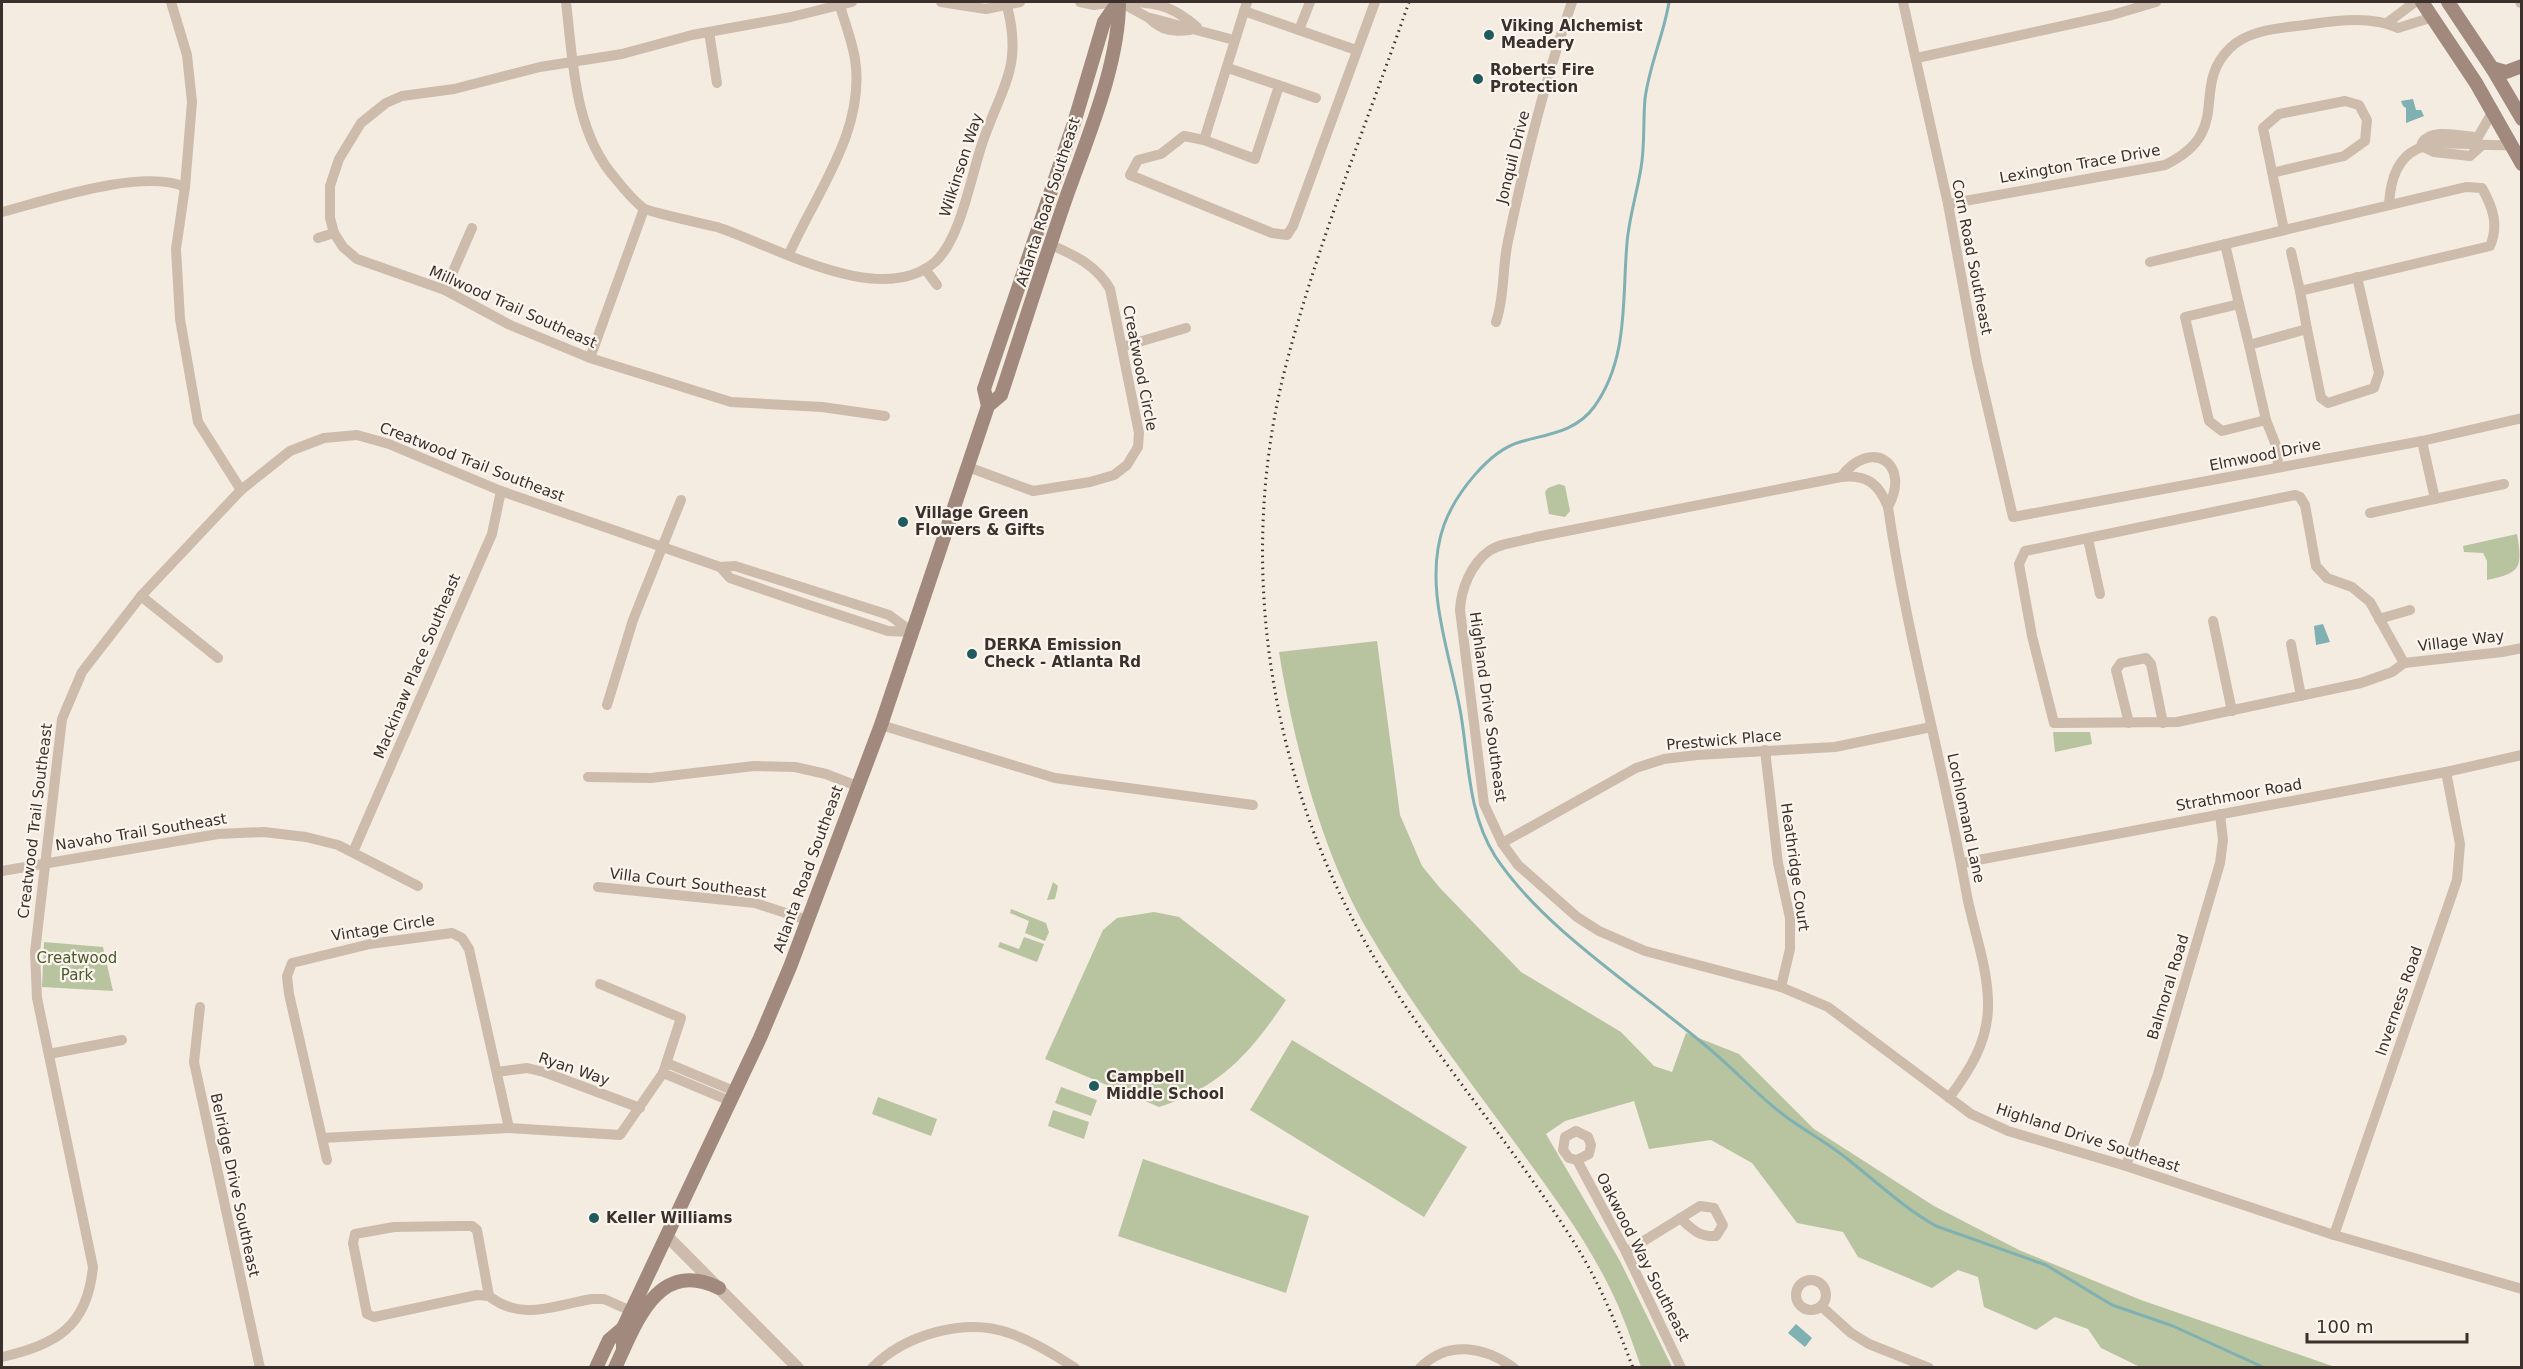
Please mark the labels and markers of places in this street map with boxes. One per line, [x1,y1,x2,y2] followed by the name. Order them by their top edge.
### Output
[1501,17,1643,52] place label: Viking Alchemist Meadery
[1482,28,1496,42] marker: Viking Alchemist Meadery
[1490,61,1594,96] place label: Roberts Fire Protection
[1471,72,1485,86] marker: Roberts Fire Protection
[915,504,1045,539] place label: Village Green Flowers & Gifts
[896,515,910,529] marker: Village Green Flowers & Gifts
[984,636,1141,671] place label: DERKA Emission Check - Atlanta Rd
[965,647,979,661] marker: DERKA Emission Check - Atlanta Rd
[1106,1068,1224,1103] place label: Campbell Middle School
[1087,1079,1101,1093] marker: Campbell Middle School
[606,1209,732,1227] place label: Keller Williams
[587,1211,601,1225] marker: Keller Williams

